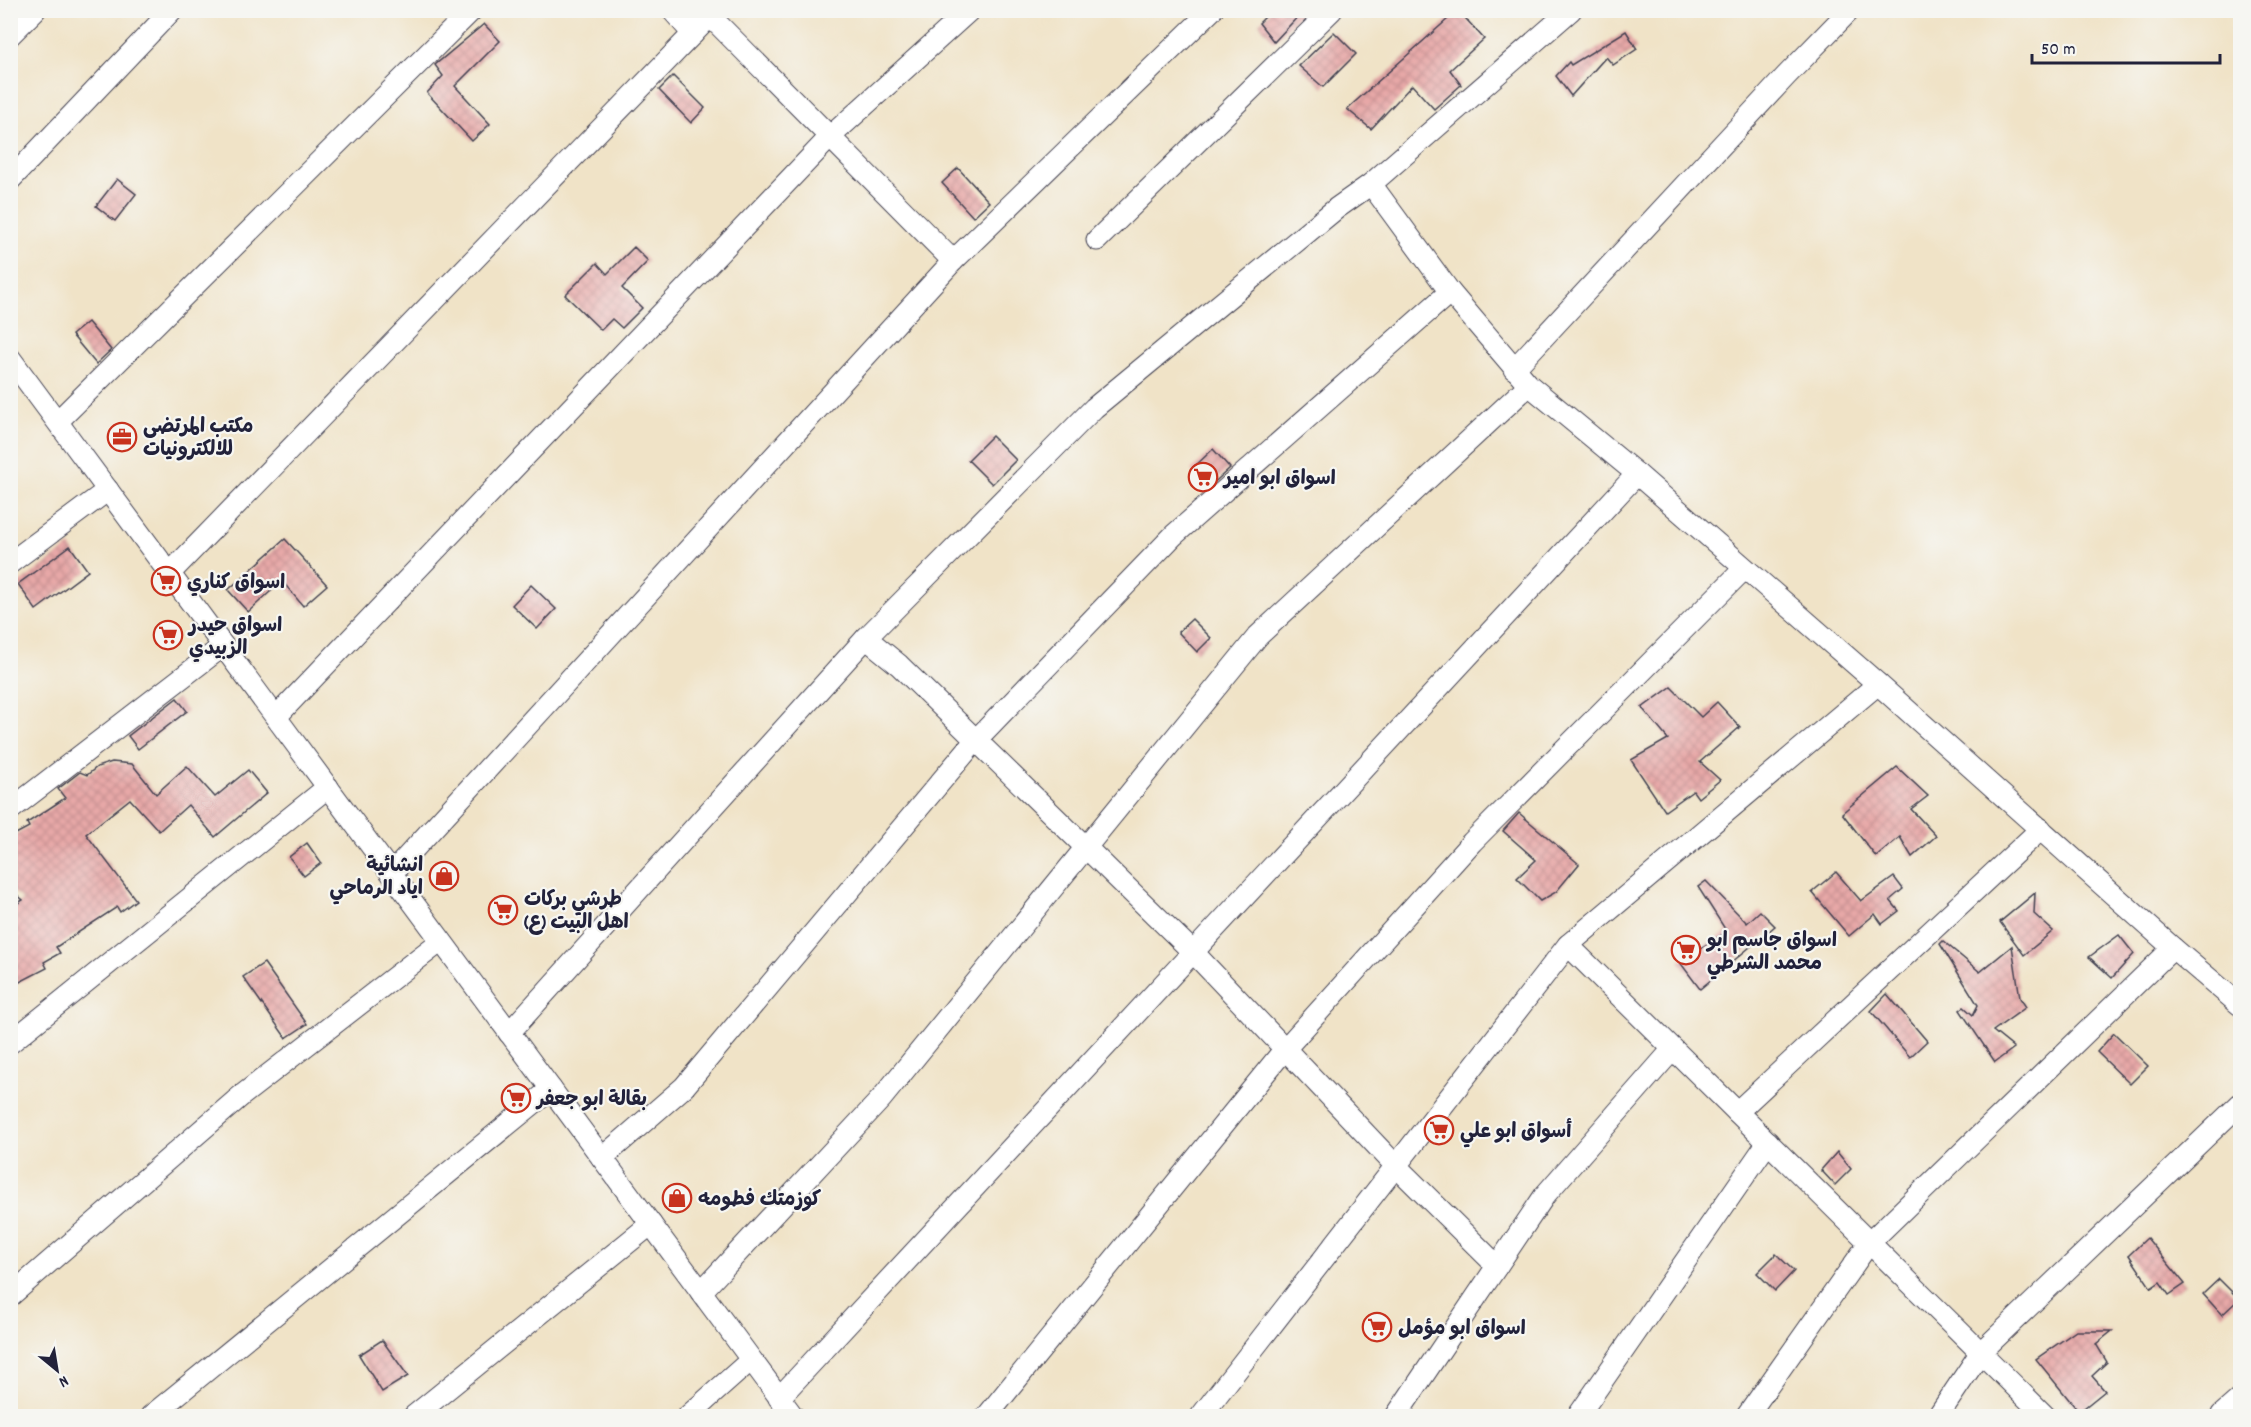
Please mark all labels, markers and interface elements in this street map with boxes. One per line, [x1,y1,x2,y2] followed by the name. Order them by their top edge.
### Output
[2032,27,2220,65] scale bar
[2041,38,2076,63] text: 50 m
[143,414,253,465] place label: مكتب المرتضى للالكترونيات
[106,421,138,453] office icon: مكتب المرتضى للالكترونيات
[1187,461,1219,493] supermarket icon: اسواق ابو امير
[1222,466,1336,494] place label: اسواق ابو امير
[150,565,182,597] supermarket icon: اسواق كناري
[187,570,285,598] place label: اسواق كناري
[187,613,282,664] place label: اسواق حيدر الزبيدي
[152,619,184,651] supermarket icon: اسواق حيدر الزبيدي
[330,853,423,905] place label: انشائية اياد الرماحي
[428,860,460,892] shop icon: انشائية اياد الرماحي
[524,887,629,938] place label: طرشي بركات اهل البيت (ع)
[487,894,519,926] supermarket icon: طرشي بركات اهل البيت (ع)
[1705,928,1837,980] place label: اسواق جاسم ابو محمد الشرطي
[1670,934,1702,966] supermarket icon: اسواق جاسم ابو محمد الشرطي
[500,1082,532,1114] supermarket icon: بقالة ابو جعفر
[535,1087,647,1115] place label: بقالة ابو جعفر
[1423,1114,1455,1146] supermarket icon: أسواق ابو علي
[1460,1118,1572,1148] place label: أسواق ابو علي
[661,1182,693,1214] shop icon: كوزمتك فطومه
[698,1187,821,1215] place label: كوزمتك فطومه
[1361,1311,1393,1343] supermarket icon: اسواق ابو مؤمل
[1398,1316,1526,1344] place label: اسواق ابو مؤمل
[27,1340,87,1400] north arrow
[54,1369,72,1393] text: N

